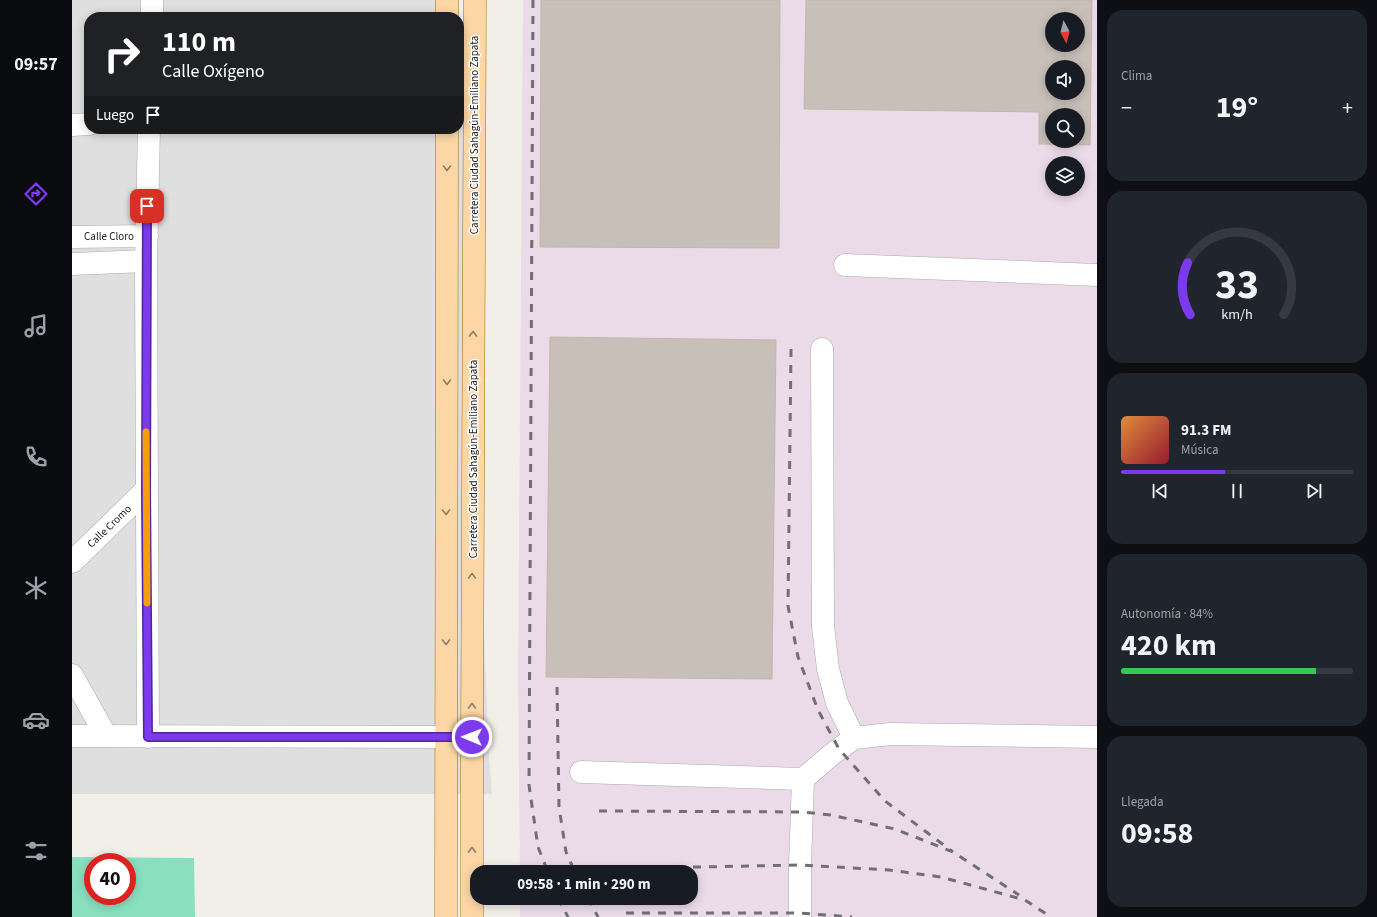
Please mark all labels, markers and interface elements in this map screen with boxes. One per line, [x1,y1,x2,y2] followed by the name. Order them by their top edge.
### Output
[1045,12,1085,52] north arrow
[1045,12,1085,196] map controls
[162,22,236,62] text: 110 m
[96,28,148,80] icon: right
[467,36,482,234] street label: Carretera Ciudad Sahagún-Emiliano Zapata
[14,52,58,77] text: 09:57
[162,59,265,84] text: Calle Oxígeno
[1045,60,1085,100] button: sound
[1121,67,1152,85] text: Clima
[1216,86,1258,129] text: 19°
[1121,92,1132,124] text: −
[1342,92,1353,124] text: +
[142,104,164,126] icon: arrive
[96,105,134,126] text: Luego
[1045,108,1085,148] button: search
[1045,156,1085,196] button: layers
[443,165,451,171] one-way arrow
[22,180,50,208] icon: directions
[130,189,164,223] pin
[136,195,158,217] icon: arrive
[84,229,134,244] street label: Calle Cloro
[1215,255,1259,315] text: 33
[1221,304,1253,325] text: km/h
[22,312,50,340] icon: music
[469,331,477,337] one-way arrow
[466,360,481,558] street label: Carretera Ciudad Sahagún-Emiliano Zapata
[443,379,451,385] one-way arrow
[1181,420,1232,441] text: 91.3 FM
[1181,441,1219,459] text: Música
[22,443,50,471] icon: phone
[1149,480,1171,502] icon: previous
[1226,480,1248,502] icon: pause
[1303,480,1325,502] icon: next
[84,501,135,551] street label: Calle Cromo
[442,509,450,515] one-way arrow
[468,573,476,579] one-way arrow
[22,574,50,602] icon: climate
[1121,605,1213,623] text: Autonomía · 84%
[1121,624,1217,667] text: 420 km
[442,639,450,645] one-way arrow
[468,703,476,709] one-way arrow
[22,706,50,734] icon: car
[451,716,493,758] position arrow
[1121,793,1164,811] text: Llegada
[1121,812,1193,855] text: 09:58
[22,837,50,865] icon: filters
[468,847,476,853] one-way arrow
[84,853,136,905] speed limit sign: 40
[517,874,651,895] text: 09:58 · 1 min · 290 m

